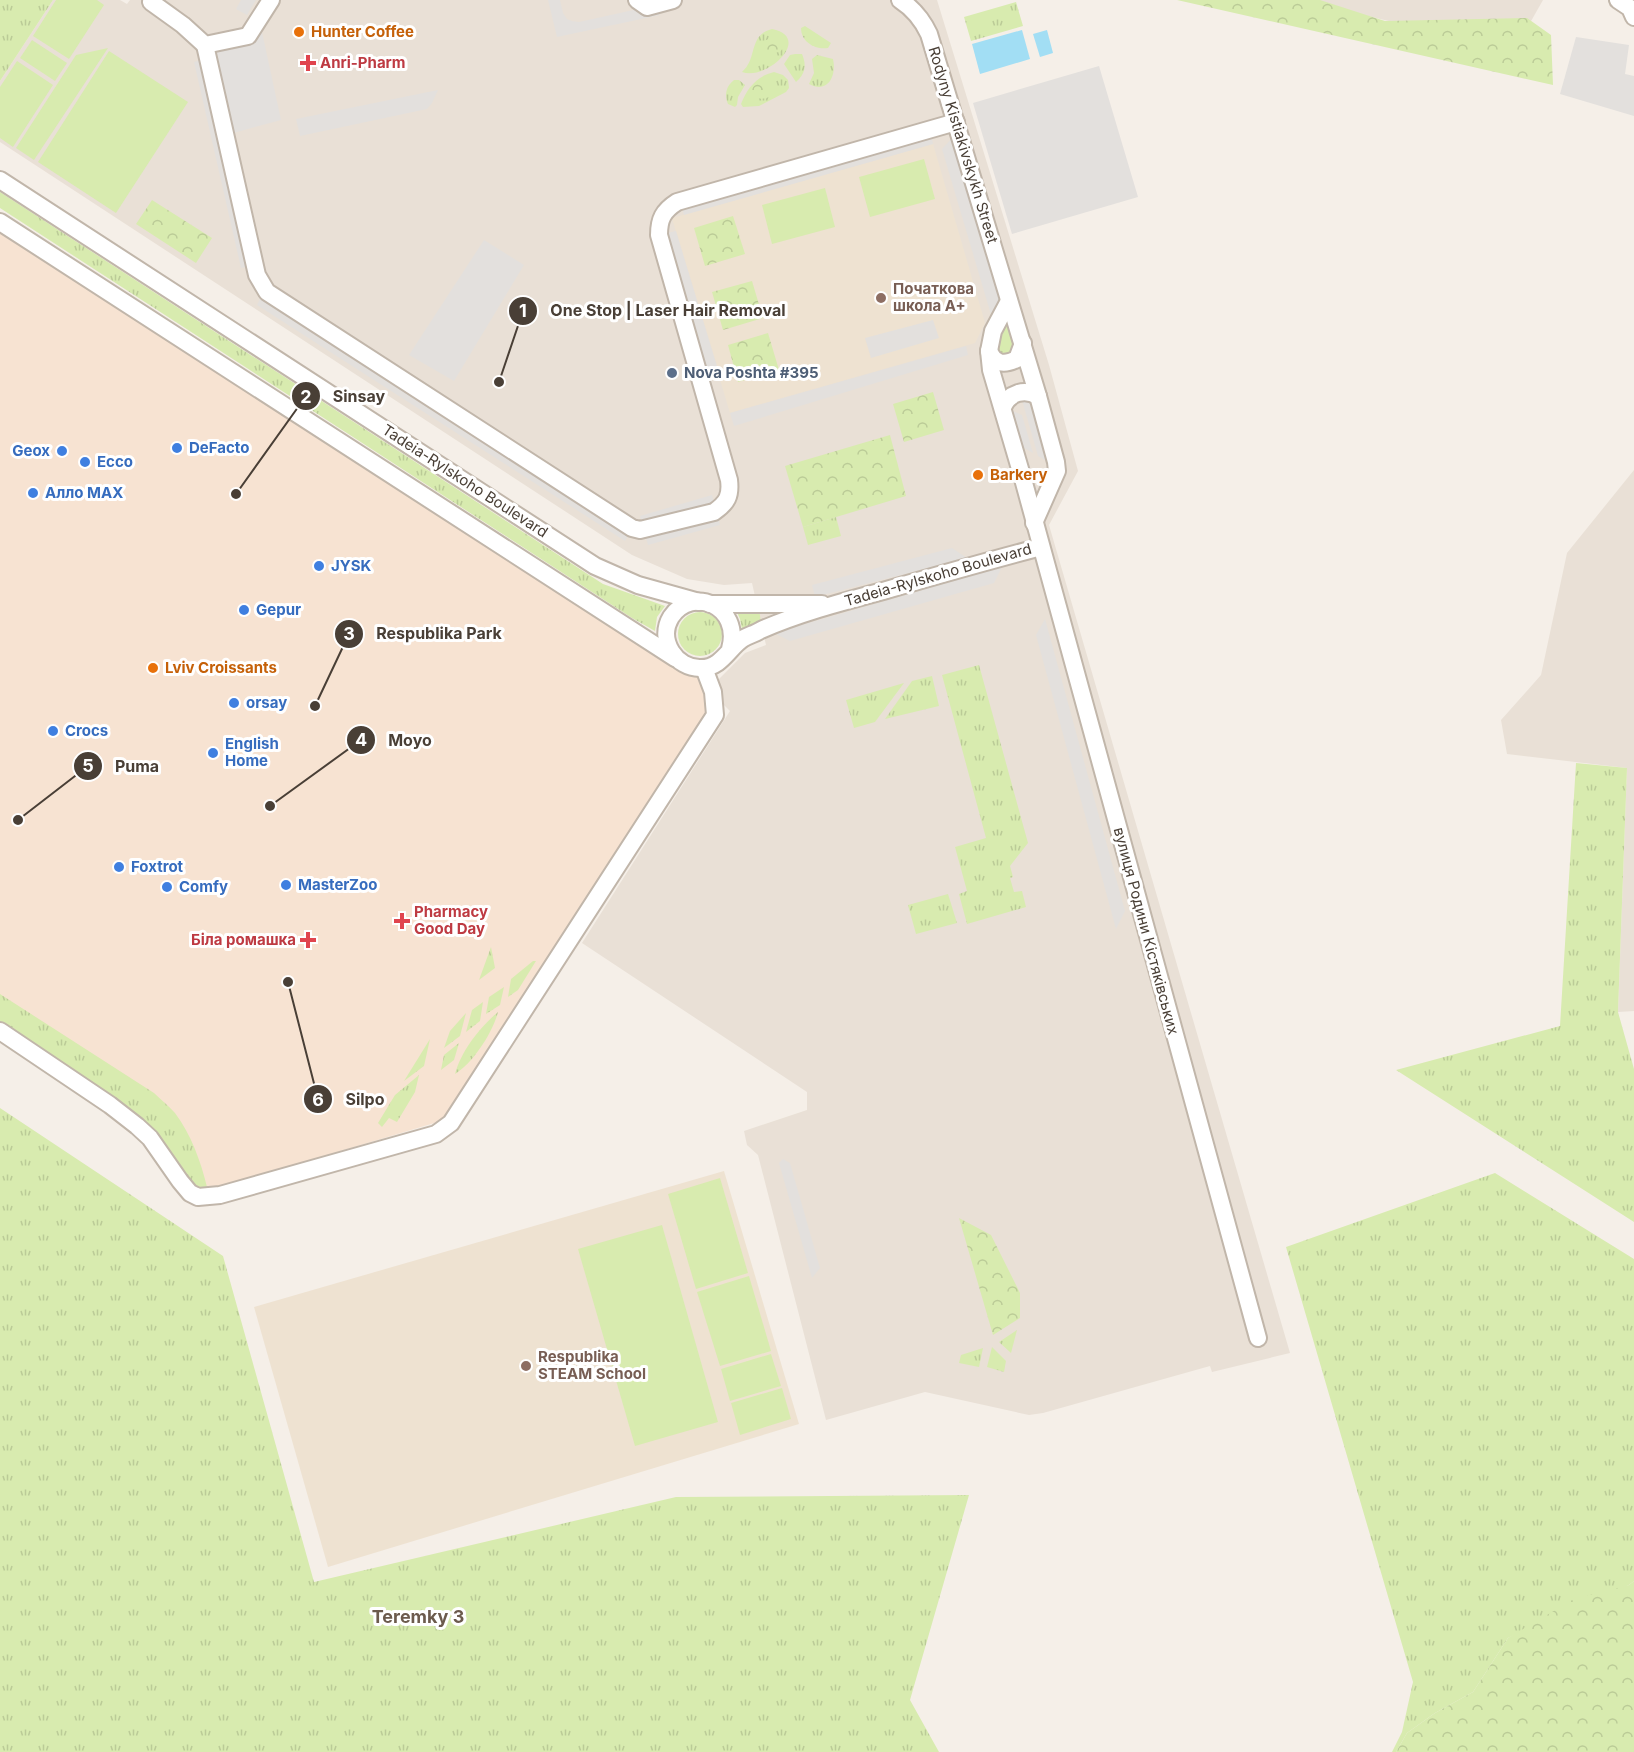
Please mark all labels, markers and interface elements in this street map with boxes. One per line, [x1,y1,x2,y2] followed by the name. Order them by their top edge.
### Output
[311,22,414,41] place label: Hunter Coffee
[292,25,306,39] marker: Hunter Coffee
[924,44,1003,246] street label: Rodyny Kistiakivskykh Street
[320,53,406,72] place label: Anri-Pharm
[301,56,315,70] marker: Anri-Pharm
[893,279,974,315] place label: Початкова школа А+
[874,291,888,305] marker: Початкова школа А+
[508,294,797,328] callout: One Stop | Laser Hair Removal
[519,300,527,321] text: 1
[550,300,786,320] text: One Stop | Laser Hair Removal
[684,363,819,382] place label: Nova Poshta #395
[665,366,679,380] marker: Nova Poshta #395
[291,379,397,413] callout: Sinsay
[300,386,312,407] text: 2
[333,386,386,406] text: Sinsay
[379,420,552,541] street label: Tadeia-Rylskoho Boulevard
[189,438,249,457] place label: DeFacto
[12,441,50,460] place label: Geox
[170,441,184,455] marker: DeFacto
[55,444,69,458] marker: Geox
[97,452,133,471] place label: Ecco
[78,455,92,469] marker: Ecco
[990,465,1048,484] place label: Barkery
[971,468,985,482] marker: Barkery
[45,483,123,502] place label: Алло MAX
[26,486,40,500] marker: Алло MAX
[842,539,1034,610] street label: Tadeia-Rylskoho Boulevard
[331,556,372,575] place label: JYSK
[312,559,326,573] marker: JYSK
[256,600,301,619] place label: Gepur
[237,603,251,617] marker: Gepur
[334,617,513,651] callout: Respublika Park
[343,623,355,644] text: 3
[376,623,502,643] text: Respublika Park
[165,658,277,677] place label: Lviv Croissants
[146,661,160,675] marker: Lviv Croissants
[246,693,287,712] place label: orsay
[227,696,241,710] marker: orsay
[65,721,108,740] place label: Crocs
[346,723,444,757] callout: Moyo
[46,724,60,738] marker: Crocs
[355,729,367,750] text: 4
[388,730,432,750] text: Moyo
[225,734,279,770] place label: English Home
[206,746,220,760] marker: English Home
[73,749,172,783] callout: Puma
[82,755,94,776] text: 5
[115,756,159,776] text: Puma
[1110,825,1183,1037] street label: вулиця Родини Кістяківських
[131,857,184,876] place label: Foxtrot
[112,860,126,874] marker: Foxtrot
[298,875,377,894] place label: MasterZoo
[179,877,228,896] place label: Comfy
[279,878,293,892] marker: MasterZoo
[160,880,174,894] marker: Comfy
[414,902,488,938] place label: Pharmacy Good Day
[395,914,409,928] marker: Pharmacy Good Day
[191,930,296,949] place label: Біла ромашка
[301,933,315,947] marker: Біла ромашка
[303,1082,396,1116] callout: Silpo
[312,1089,324,1110] text: 6
[345,1089,385,1109] text: Silpo
[538,1347,646,1383] place label: Respublika STEAM School
[519,1359,533,1373] marker: Respublika STEAM School
[372,1606,464,1627] district label: Teremky 3

